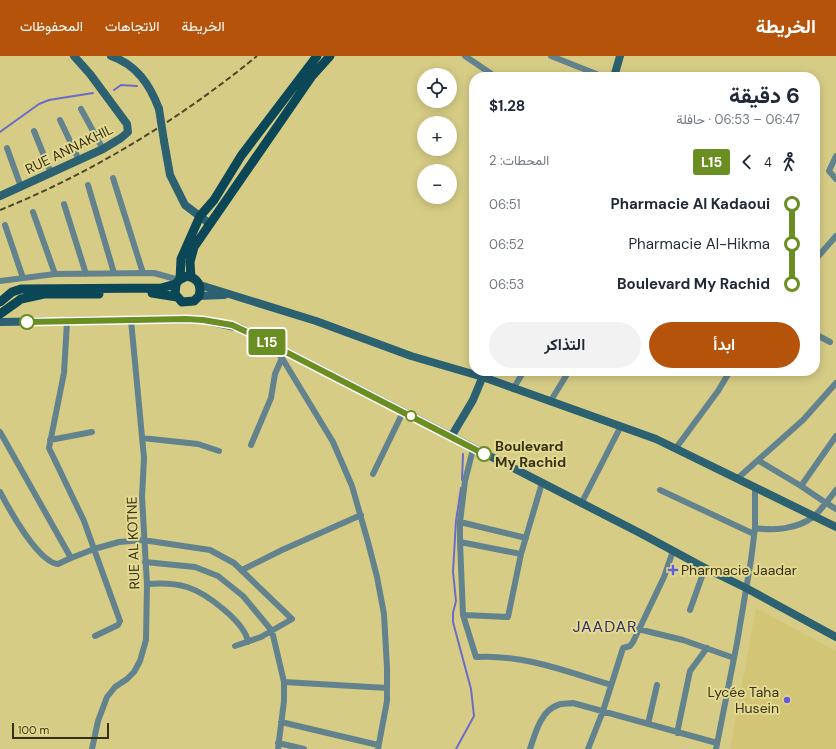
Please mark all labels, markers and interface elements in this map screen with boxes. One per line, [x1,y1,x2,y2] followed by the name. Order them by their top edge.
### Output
[756,14,816,39] text: الخريطة
[20,17,83,35] text: المحفوظات
[105,17,159,35] text: الاتجاهات
[181,17,225,35] text: الخريطة
[417,68,457,204] map controls
[417,68,457,108] button: locate
[729,81,800,110] text: 6 دقيقة
[489,96,525,116] text: $1.28
[676,111,800,128] text: 06:47 – 06:53 · حافلة
[417,116,457,156] button: +
[22,120,116,178] street label: RUE ANNAKHIL
[736,151,758,173] icon: back
[778,151,800,173] icon: walk
[489,152,549,169] text: المحطات: 2
[701,153,722,171] text: L15
[764,154,772,171] text: 4
[417,164,457,204] button: −
[611,194,770,214] text: Pharmacie Al Kadaoui
[489,196,521,213] text: 06:51
[628,234,770,254] text: Pharmacie Al-Hikma
[489,236,524,253] text: 06:52
[617,274,770,294] text: Boulevard My Rachid
[489,276,524,293] text: 06:53
[19,314,35,330] unlabelled marker
[489,322,641,368] button: التذاكر
[649,322,800,368] button: ابدأ
[244,329,290,355] line badge: L15
[256,333,278,351] text: L15
[405,410,417,422] unlabelled marker
[495,437,566,471] place label: Boulevard My Rachid
[476,446,492,462] marker: Boulevard My Rachid
[122,496,144,590] street label: RUE AL KOTNE
[681,561,797,579] place label: Pharmacie Jaadar
[668,565,678,575] marker: Pharmacie Jaadar
[572,616,638,637] district label: JAADAR
[708,683,779,717] place label: Lycée Taha Husein
[782,695,792,705] marker: Lycée Taha Husein
[12,721,109,740] scale bar
[18,723,49,737] text: 100 m

